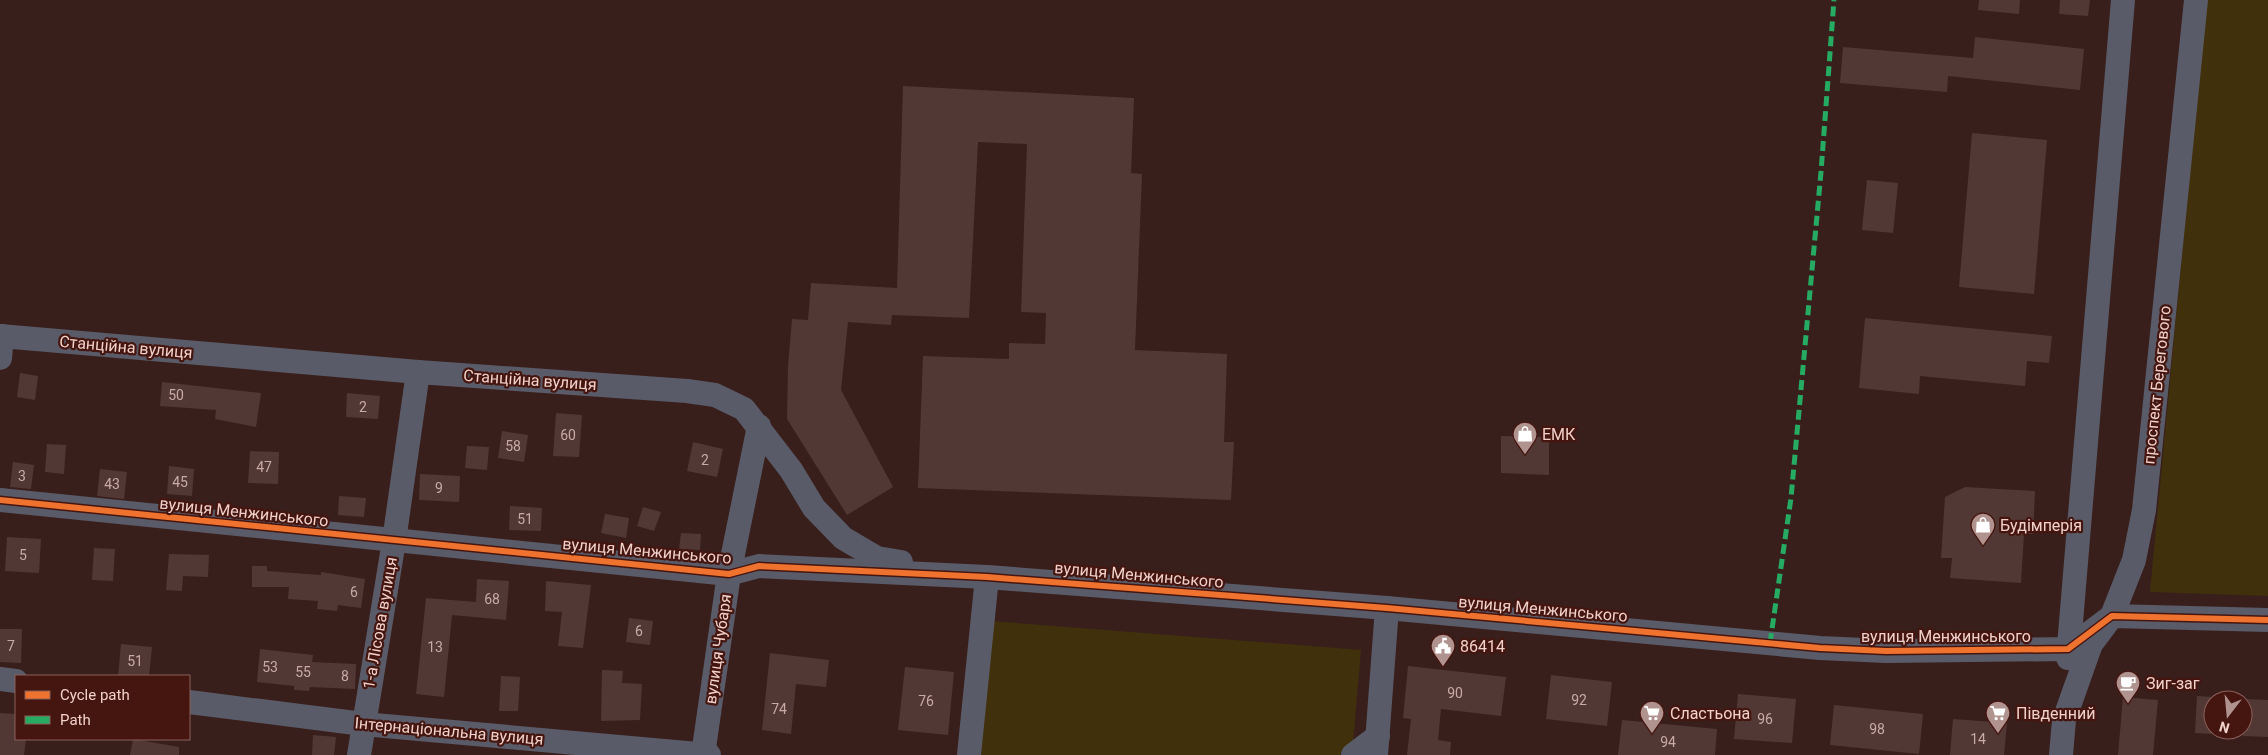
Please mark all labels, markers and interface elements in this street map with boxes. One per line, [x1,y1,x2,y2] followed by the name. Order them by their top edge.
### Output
[2139,305,2175,465] street label: проспект Берегового
[59,332,193,362] street label: Станційна вулиця
[463,366,597,394] street label: Станційна вулиця
[168,387,184,403] house number: 50
[359,399,367,415] house number: 2
[1512,421,1538,455] shop icon: ЕМК
[1542,425,1576,444] place label: ЕМК
[560,427,576,443] house number: 60
[505,438,521,454] house number: 58
[701,452,709,468] house number: 2
[256,459,272,475] house number: 47
[18,468,26,484] house number: 3
[172,474,188,490] house number: 45
[104,476,120,492] house number: 43
[435,480,443,496] house number: 9
[159,494,329,530] street label: вулиця Менжинського
[517,511,533,527] house number: 51
[1970,512,1996,546] shop icon: Будімперія
[2000,516,2082,535] place label: Будімперія
[562,534,732,568] street label: вулиця Менжинського
[19,547,27,563] house number: 5
[359,555,401,691] street label: 1-а Лісова вулиця
[1054,558,1224,592] street label: вулиця Менжинського
[350,584,358,600] house number: 6
[484,591,500,607] house number: 68
[1458,592,1628,626] street label: вулиця Менжинського
[701,593,735,705] street label: вулиця Чубаря
[635,623,643,639] house number: 6
[1861,627,2031,646] street label: вулиця Менжинського
[1430,633,1456,667] public building icon: 86414
[1460,637,1505,656] place label: 86414
[7,638,15,654] house number: 7
[427,639,443,655] house number: 13
[127,653,143,669] house number: 51
[262,659,278,675] house number: 53
[295,664,311,680] house number: 55
[341,668,349,684] house number: 8
[2115,670,2141,704] cafe icon: Зиг-заг
[2146,674,2200,693] place label: Зиг-заг
[15,675,190,740] legend
[1447,685,1463,701] house number: 90
[60,686,130,704] text: Cycle path
[2203,690,2253,740] north arrow
[1571,692,1587,708] house number: 92
[918,693,934,709] house number: 76
[1639,700,1665,734] supermarket icon: Сластьона
[1985,700,2011,734] supermarket icon: Південний
[771,701,787,717] house number: 74
[1670,704,1750,723] place label: Сластьона
[2016,704,2096,723] place label: Південний
[60,711,91,729] text: Path
[1757,711,1773,727] house number: 96
[354,713,544,749] street label: Інтернаціональна вулиця
[2217,718,2231,737] text: N
[1869,721,1885,737] house number: 98
[1970,731,1986,747] house number: 14
[1660,734,1676,750] house number: 94

